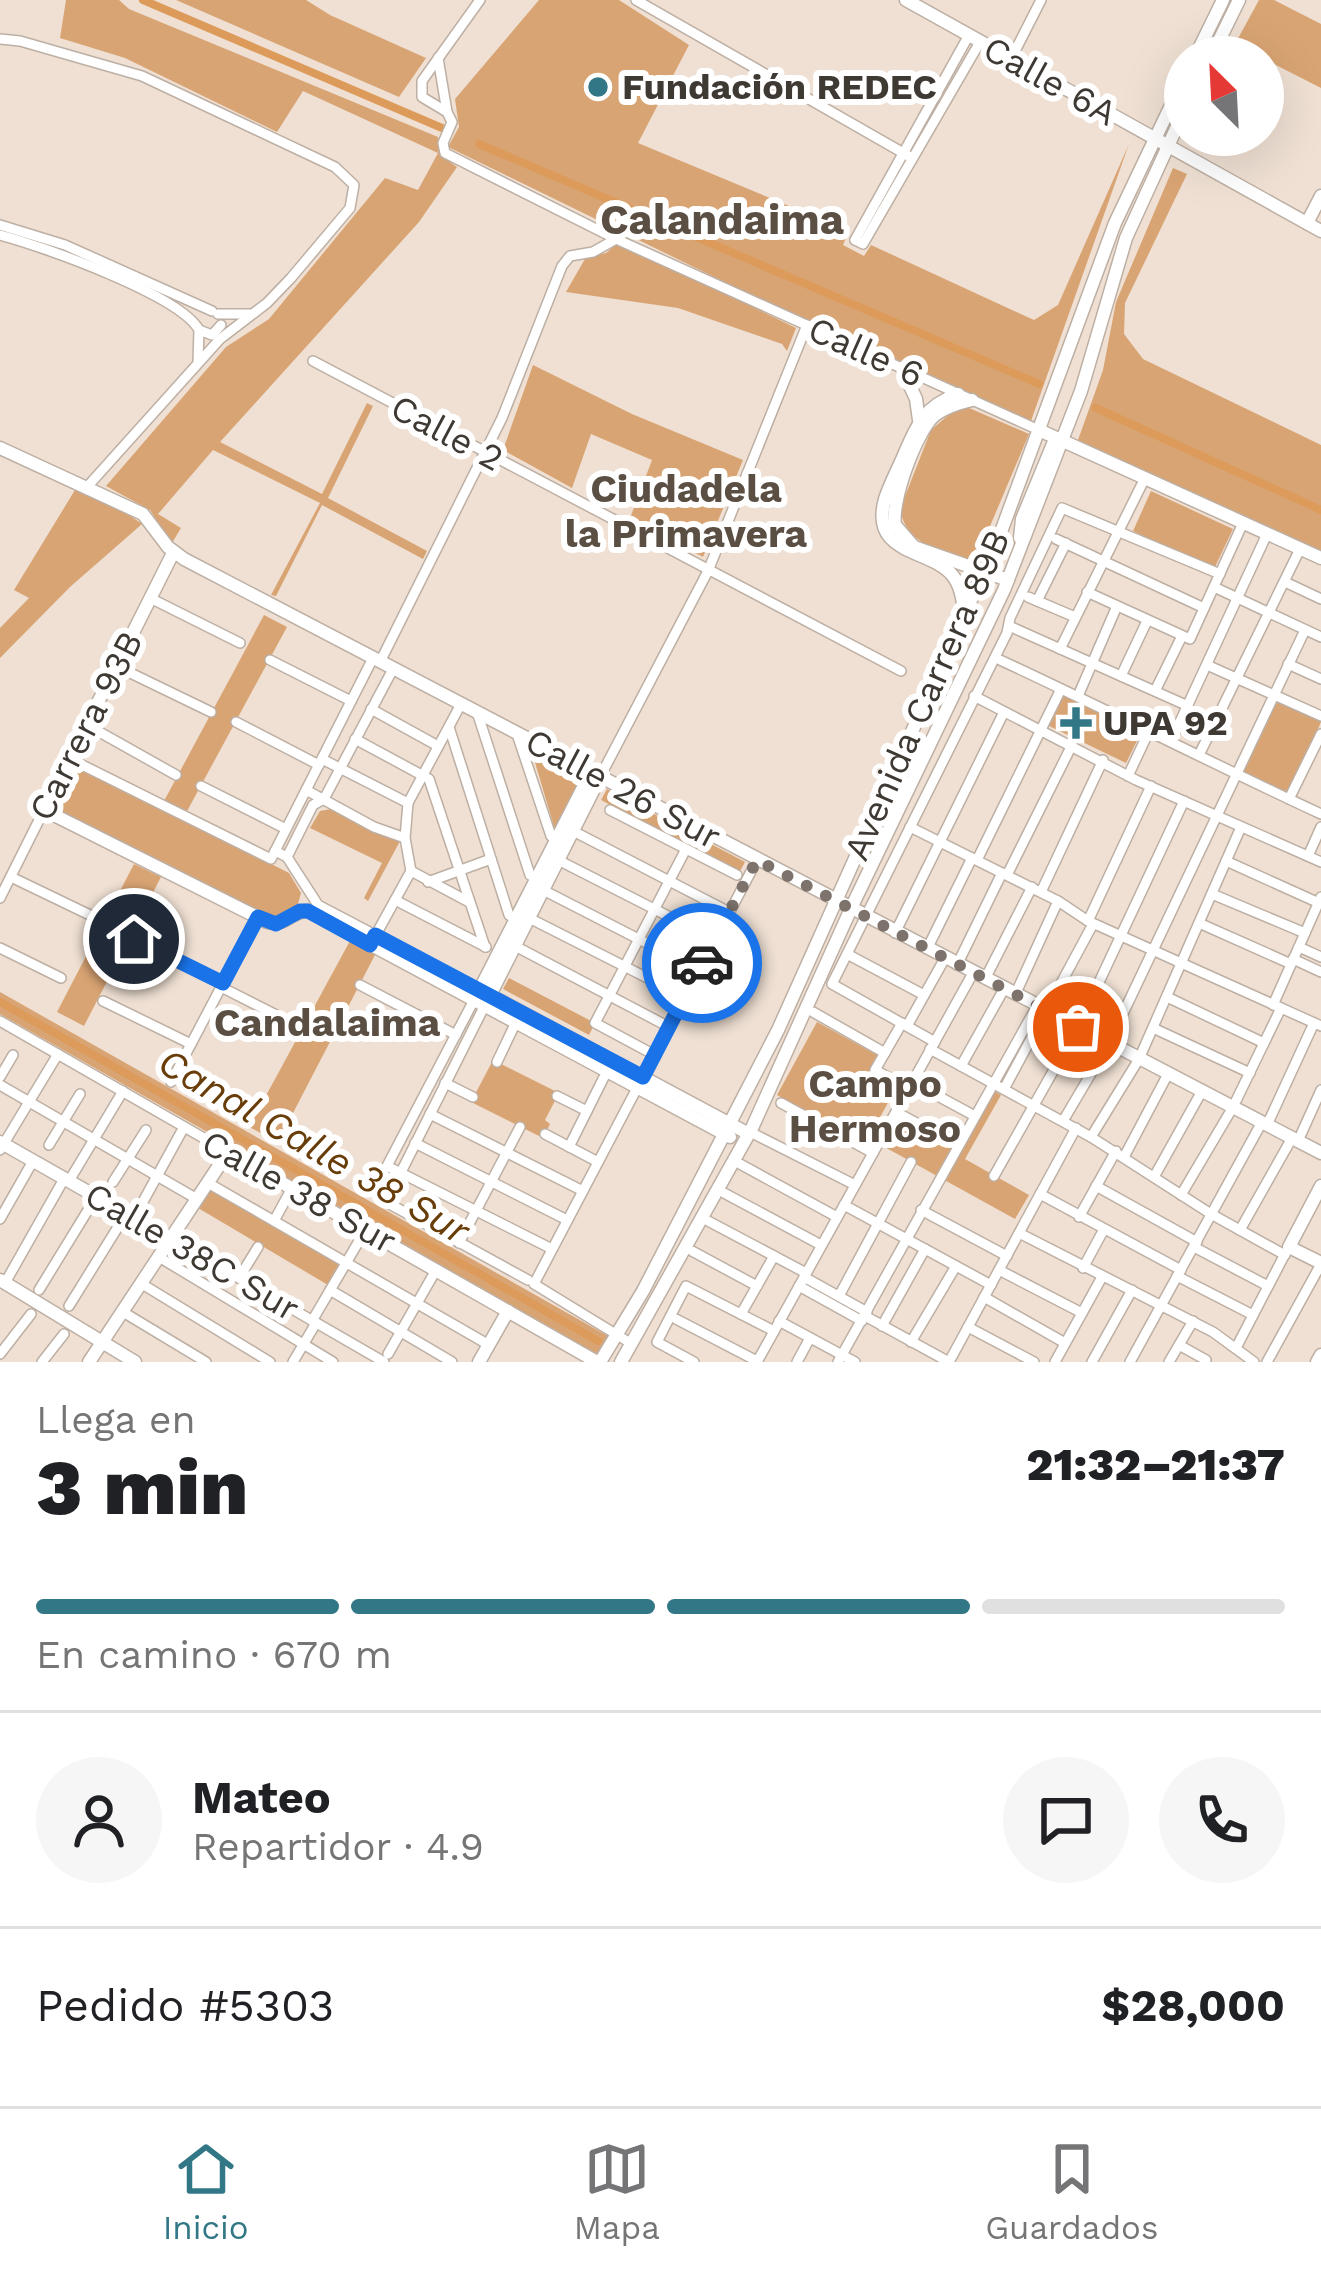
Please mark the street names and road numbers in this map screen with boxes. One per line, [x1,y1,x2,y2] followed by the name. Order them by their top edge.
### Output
[976,27,1124,135] street label: Calle 6A
[802,308,930,396] street label: Calle 6
[384,386,510,480] street label: Calle 2
[835,523,1019,867] street label: Avenida Carrera 89B
[20,624,152,828] street label: Carrera 93B
[518,720,728,858] street label: Calle 26 Sur
[194,1121,404,1263] street label: Calle 38 Sur
[78,1174,306,1330] street label: Calle 38C Sur

